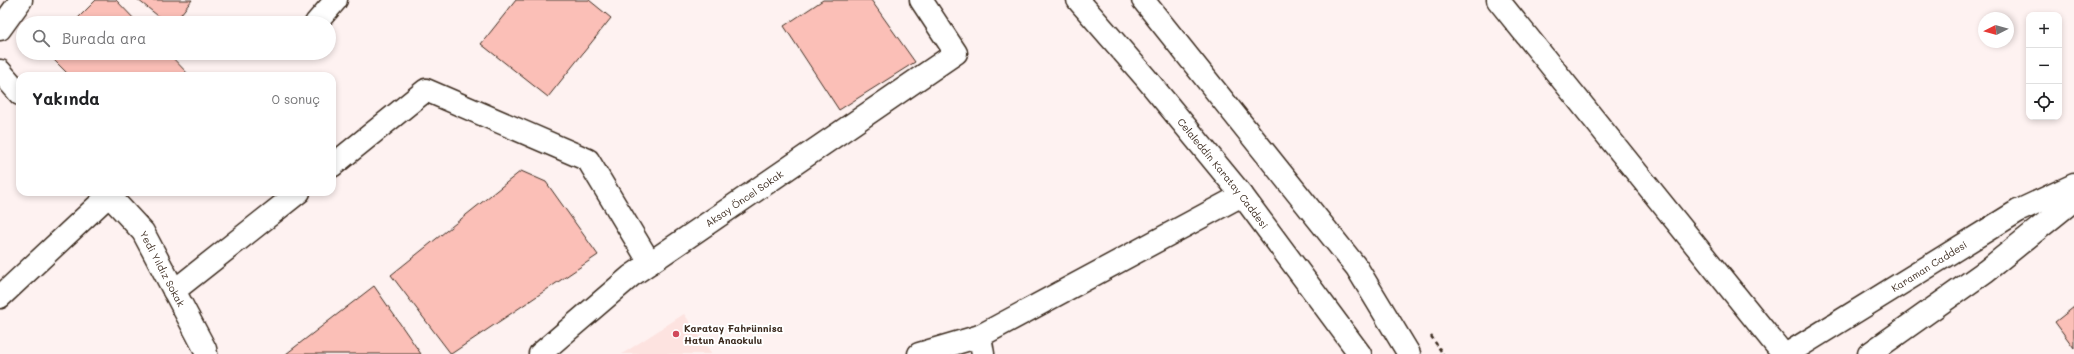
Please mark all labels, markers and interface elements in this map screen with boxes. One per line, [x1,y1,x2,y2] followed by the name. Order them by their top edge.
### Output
[1978,12,2014,48] north arrow
[2026,12,2062,120] map controls
[2026,12,2062,48] button: +
[16,16,336,60] search box
[30,27,52,49] icon: search
[62,28,146,48] text: Burada ara
[2026,48,2062,84] button: −
[2026,84,2062,120] button: locate
[32,87,100,109] text: Yakında
[272,90,320,107] text: 0 sonuç
[1174,115,1272,232] street label: Celaleddin Karatay Caddesi
[702,167,786,230] street label: Aksay Öncel Sokak
[137,228,188,309] street label: Yedi Yıldız Sokak
[1888,237,1970,295] street label: Karaman Caddesi
[684,321,783,347] place label: Karatay Fahrünnisa Hatun Anaokulu
[671,329,681,339] marker: Karatay Fahrünnisa Hatun Anaokulu

